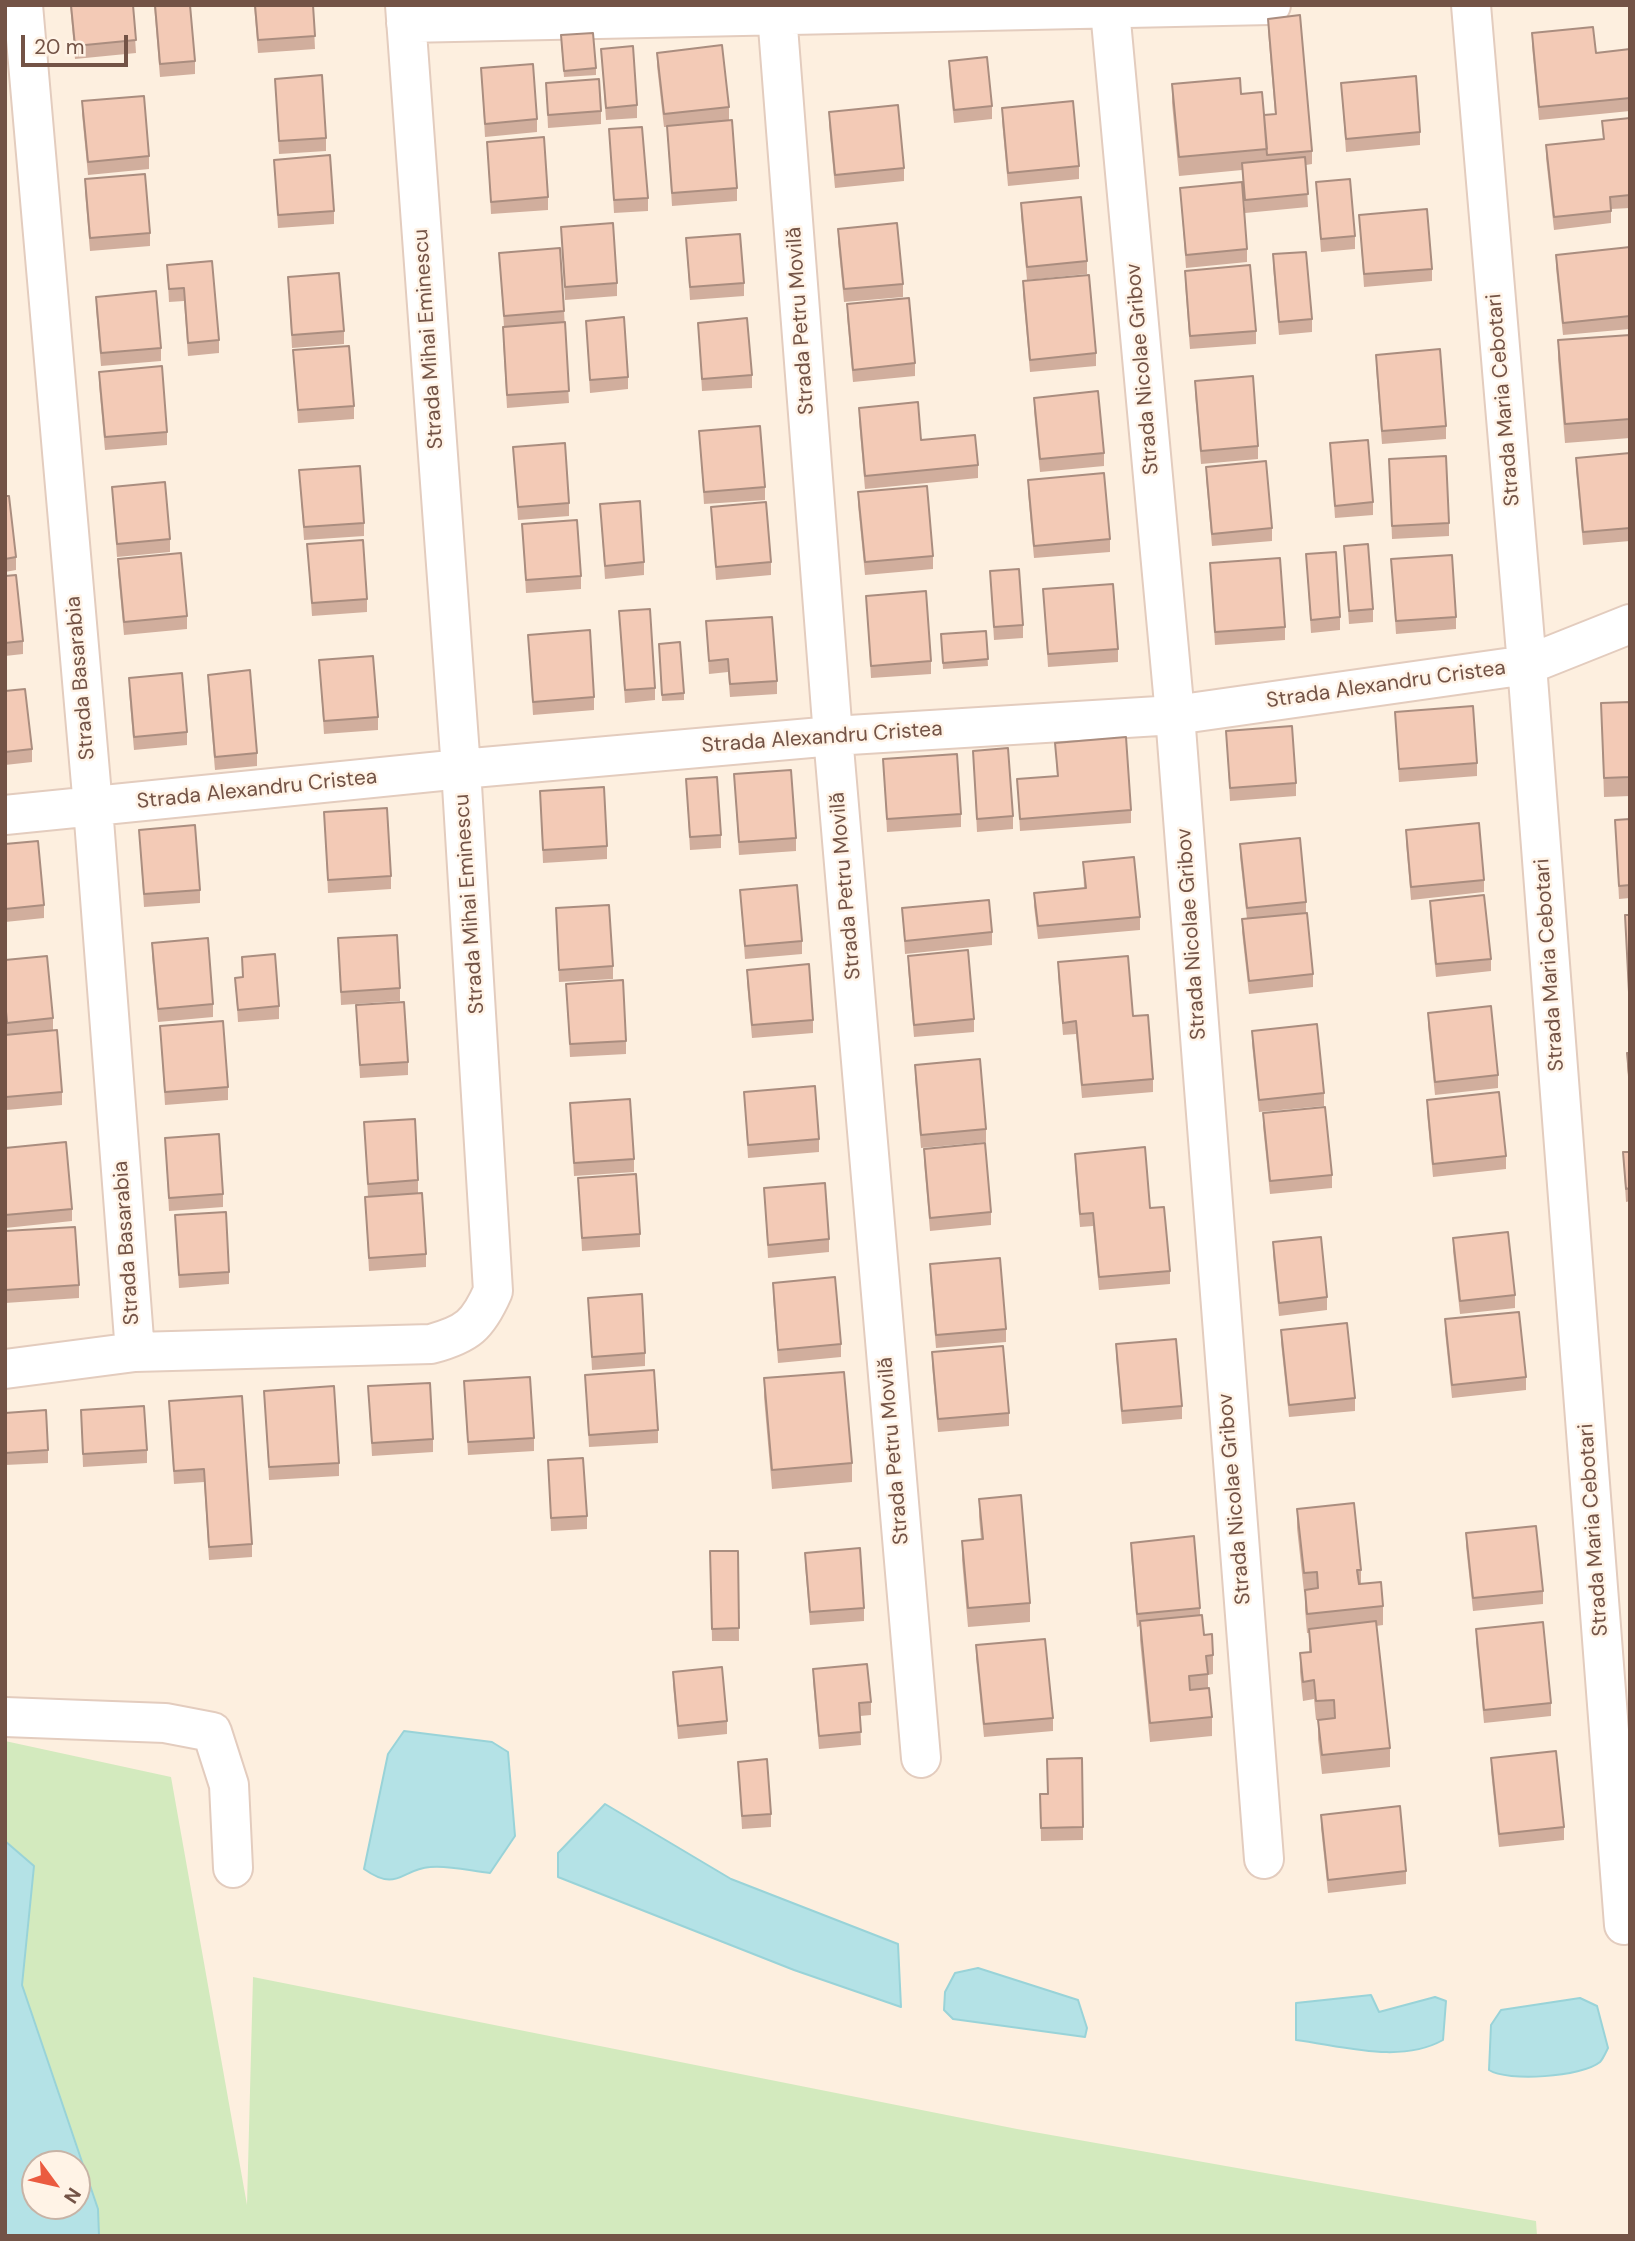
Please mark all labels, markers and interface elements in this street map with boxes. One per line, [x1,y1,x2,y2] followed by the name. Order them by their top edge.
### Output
[24,21,131,65] scale bar
[34,33,85,61] text: 20 m
[782,226,820,416] street label: Strada Petru Movilă
[409,228,449,450] street label: Strada Mihai Eminescu
[1121,262,1165,476] street label: Strada Nicolae Gribov
[1482,293,1526,507] street label: Strada Maria Cebotari
[61,595,101,761] street label: Strada Basarabia
[1265,656,1507,714] street label: Strada Alexandru Cristea
[701,717,943,759] street label: Strada Alexandru Cristea
[136,765,378,815] street label: Strada Alexandru Cristea
[825,791,867,981] street label: Strada Petru Movilă
[450,793,490,1015] street label: Strada Mihai Eminescu
[1172,827,1212,1041] street label: Strada Nicolae Gribov
[1530,858,1570,1072] street label: Strada Maria Cebotari
[109,1160,145,1326] street label: Strada Basarabia
[873,1356,915,1546] street label: Strada Petru Movilă
[1213,1392,1257,1606] street label: Strada Nicolae Gribov
[1574,1423,1614,1637] street label: Strada Maria Cebotari
[21,2150,91,2220] north arrow
[58,2183,87,2208] text: N

